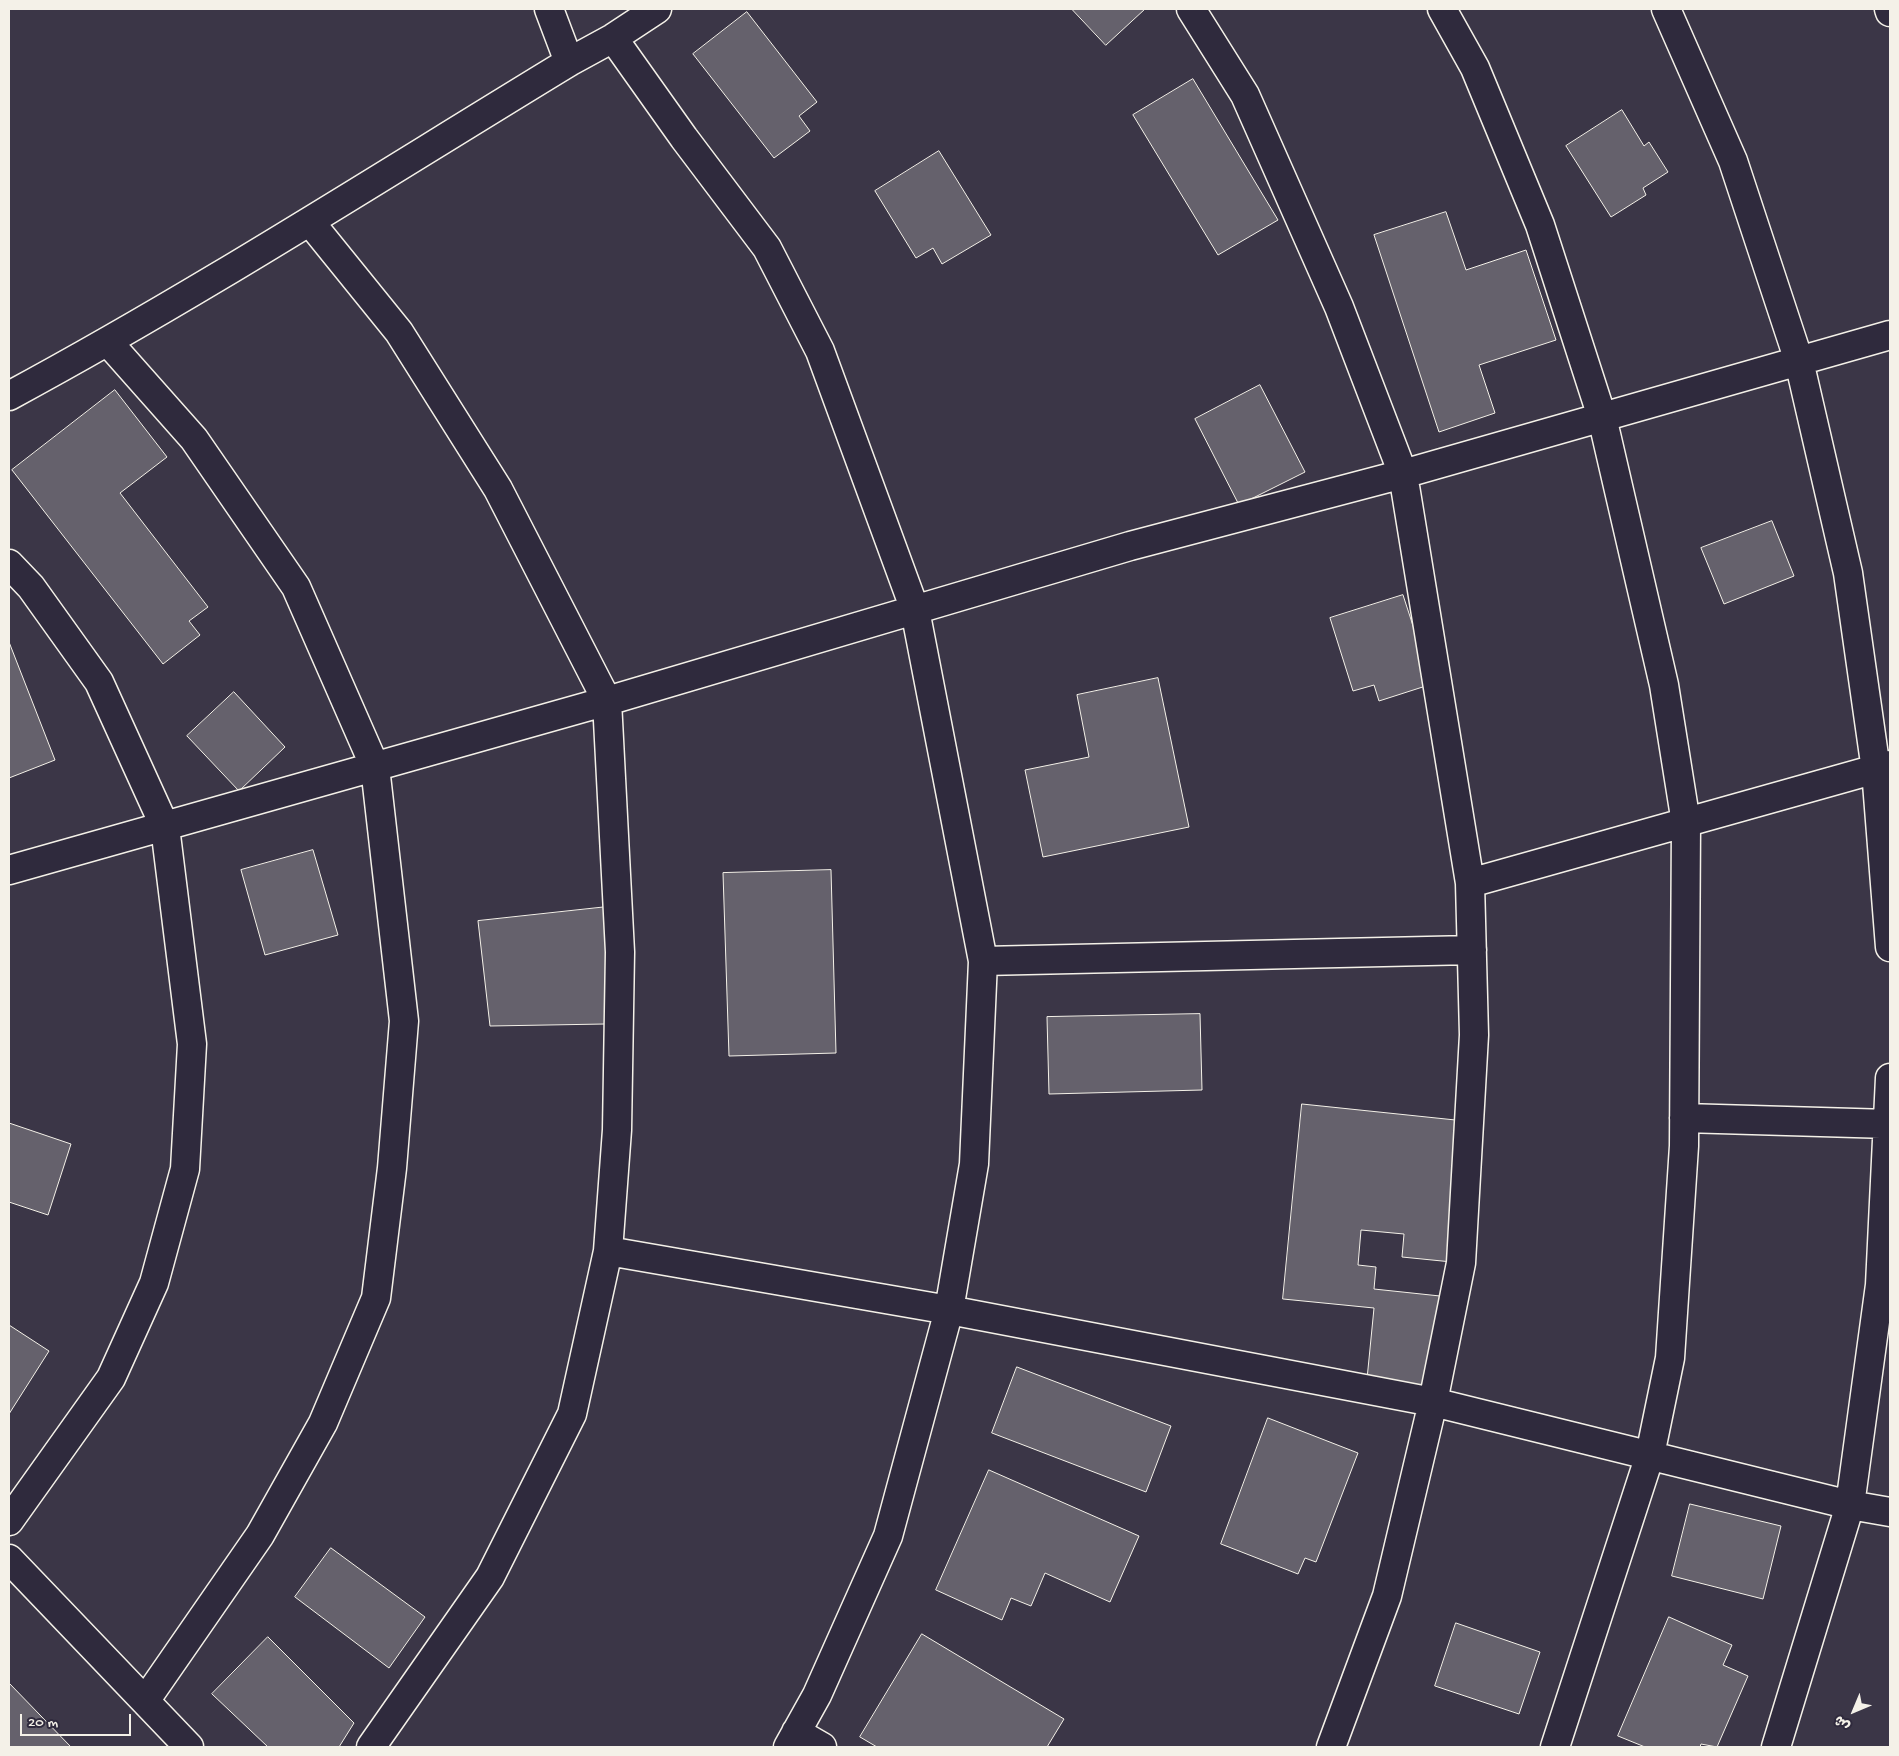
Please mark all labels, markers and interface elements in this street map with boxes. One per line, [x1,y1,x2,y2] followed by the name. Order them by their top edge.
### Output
[1829,1686,1879,1736] north arrow
[22,1704,134,1736] scale bar
[1832,1711,1854,1733] text: ش
[28,1714,58,1732] text: 20 m

